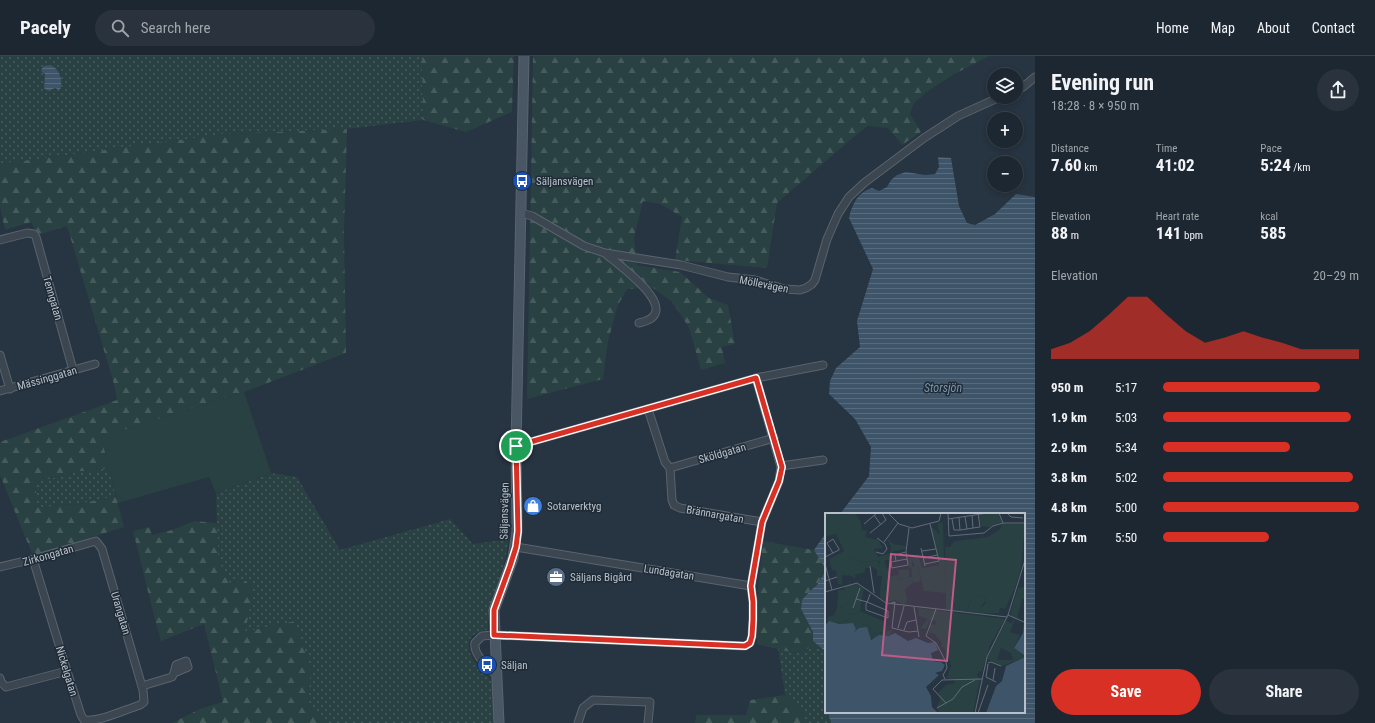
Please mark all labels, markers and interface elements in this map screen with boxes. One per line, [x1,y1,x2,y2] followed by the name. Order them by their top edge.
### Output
[95,10,375,46] search box
[20,16,71,39] text: Pacely
[109,17,131,39] icon: search
[141,19,211,37] text: Search here
[1156,20,1189,36] text: Home
[1211,20,1235,36] text: Map
[1257,20,1290,36] text: About
[1312,20,1355,36] text: Contact
[987,68,1023,192] map controls
[987,68,1023,104] button: layers
[1317,69,1359,111] button: share
[1051,70,1154,95] text: Evening run
[1051,98,1139,113] text: 18:28 · 8 × 950 m
[987,112,1023,148] button: +
[1051,142,1089,155] text: Distance
[1156,142,1177,155] text: Time
[1260,142,1282,155] text: Pace
[1051,155,1082,175] text: 7.60
[1156,155,1195,175] text: 41:02
[1260,155,1291,175] text: 5:24
[987,156,1023,192] button: −
[1082,161,1097,174] text: km
[1291,161,1311,174] text: /km
[511,170,533,192] bus stop icon: Säljansvägen
[536,175,593,188] place label: Säljansvägen
[1051,210,1091,223] text: Elevation
[1156,210,1199,223] text: Heart rate
[1260,210,1278,223] text: kcal
[1051,223,1068,243] text: 88
[1156,223,1181,243] text: 141
[1260,223,1286,243] text: 585
[1068,229,1079,242] text: m
[1181,229,1203,242] text: bpm
[1051,268,1098,283] text: Elevation
[1313,268,1359,283] text: 20–29 m
[738,273,790,296] street label: Möllevägen
[40,274,65,322] street label: Tenngatan
[16,364,78,393] street label: Mässinggatan
[1051,380,1083,395] text: 950 m
[1115,380,1137,395] text: 5:17
[924,381,962,395] water label: Storsjön
[1051,410,1087,425] text: 1.9 km
[1115,410,1137,425] text: 5:03
[499,429,533,463] pin
[505,435,527,457] icon: arrive
[1051,440,1087,455] text: 2.9 km
[1115,440,1137,455] text: 5:34
[697,441,747,466] street label: Sköldgatan
[1051,470,1087,485] text: 3.8 km
[1115,470,1137,485] text: 5:02
[498,482,511,540] street label: Säljansvägen
[522,495,544,517] shop icon: Sotarverktyg
[547,500,602,513] place label: Sotarverktyg
[1051,500,1087,515] text: 4.8 km
[1115,500,1137,515] text: 5:00
[685,503,745,526] street label: Brännargatan
[825,513,1025,713] inset map
[1051,530,1087,545] text: 5.7 km
[1115,530,1137,545] text: 5:50
[21,542,75,569] street label: Zirkongatan
[643,562,695,583] street label: Lundagatan
[545,566,567,588] office icon: Säljans Bigård
[570,571,632,584] place label: Säljans Bigård
[108,590,133,636] street label: Urangatan
[53,645,80,698] street label: Nickelgatan
[476,654,498,676] bus stop icon: Säljan
[501,659,528,672] place label: Säljan
[1051,669,1201,715] button: Save
[1209,669,1359,715] button: Share

